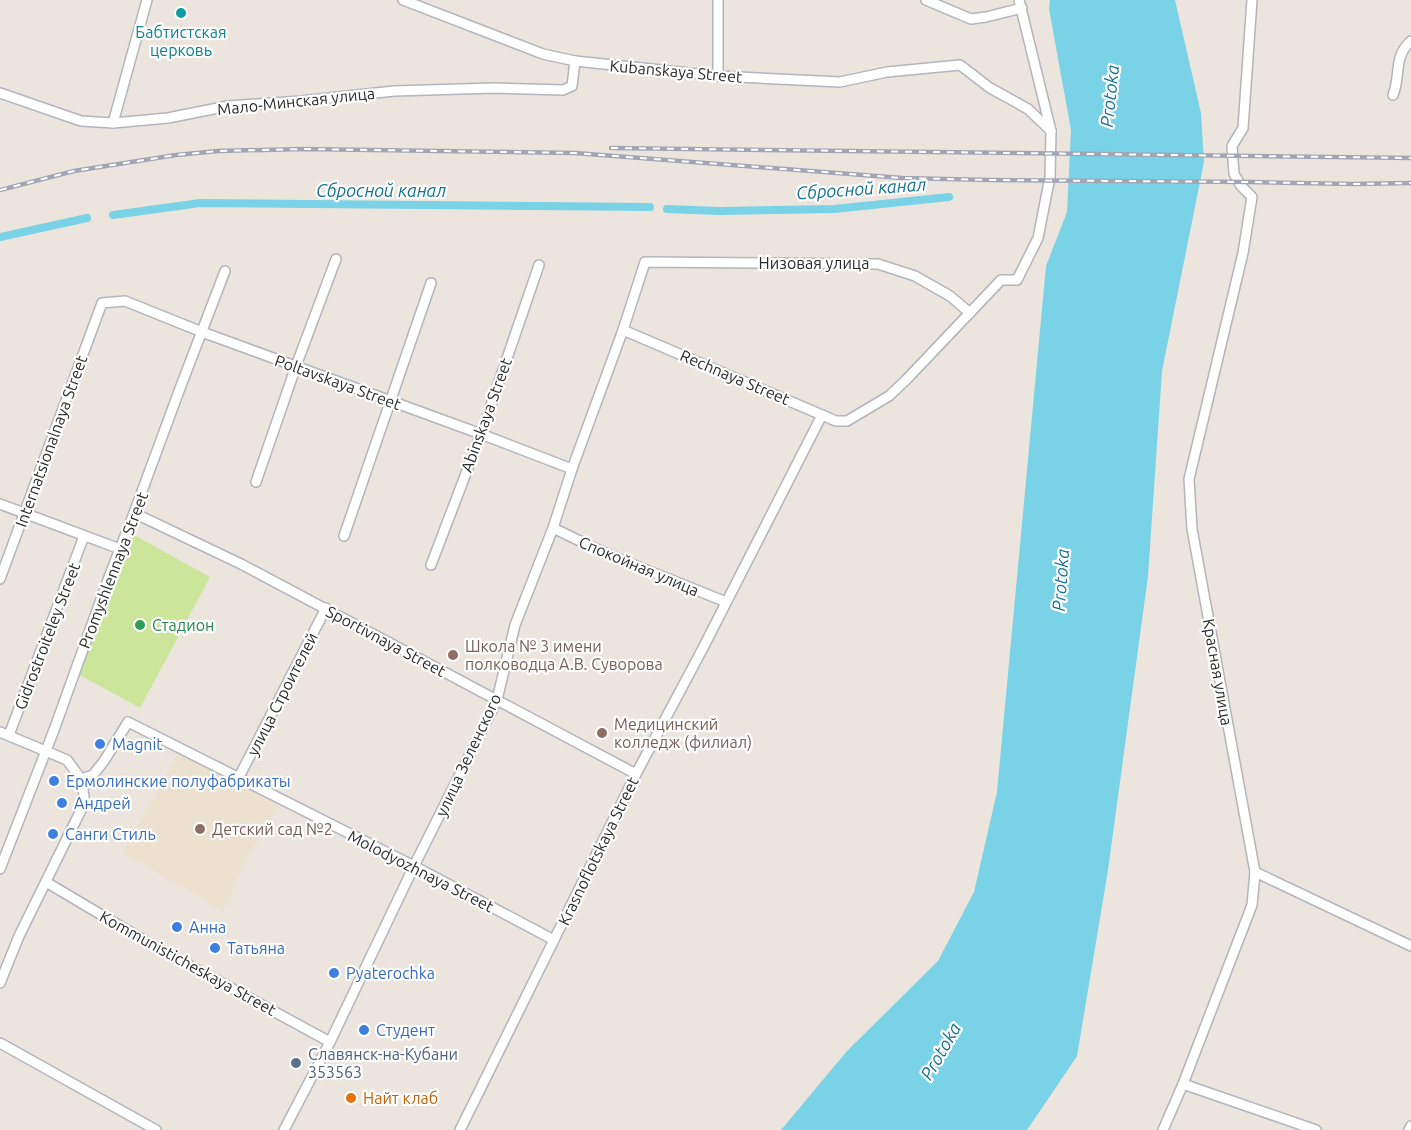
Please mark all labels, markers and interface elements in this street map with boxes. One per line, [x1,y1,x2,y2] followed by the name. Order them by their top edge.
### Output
[174,6,188,20] marker: Бабтистская церковь
[135,23,227,59] place label: Бабтистская церковь
[609,56,744,86] street label: Kubanskaya Street
[1096,64,1122,128] water label: Protoka
[216,84,376,118] street label: Мало-Минская улица
[795,173,927,203] water label: Сбросной канал
[316,180,446,200] water label: Сбросной канал
[759,254,869,272] street label: Низовая улица
[678,346,793,408] street label: Rechnaya Street
[273,351,404,413] street label: Poltavskaya Street
[12,352,91,529] street label: Internatsionalnaya Street
[457,355,515,475] street label: Abinskaya Street
[75,488,151,651] street label: Promyshlennaya Street
[576,533,702,599] street label: Спокойная улица
[1048,548,1072,612] water label: Protoka
[11,559,84,712] street label: Gidrostroiteley Street
[323,602,449,680] street label: Sportivnaya Street
[152,616,214,634] place label: Стадион
[1200,617,1236,727] street label: Красная улица
[133,618,147,632] marker: Стадион
[243,629,321,759] street label: улица Строителей
[465,637,663,673] place label: Школа № 3 имени полководца А.В. Суворова
[446,648,460,662] marker: Школа № 3 имени полководца А.В. Суворова
[432,691,504,819] street label: улица Зеленского
[614,715,752,752] place label: Медицинский колледж (филиал)
[595,726,609,740] marker: Медицинский колледж (филиал)
[112,735,163,753] place label: Magnit
[93,737,107,751] marker: Magnit
[66,772,291,790] place label: Ермолинские полуфабрикаты
[554,773,642,928] street label: Krasnoflotskaya Street
[47,774,61,788] marker: Ермолинские полуфабрикаты
[74,794,131,812] place label: Андрей
[55,796,69,810] marker: Андрей
[212,820,333,838] place label: Детский сад №2
[193,822,207,836] marker: Детский сад №2
[65,825,156,843] place label: Санги Стиль
[345,826,498,916] street label: Molodyozhnaya Street
[46,827,60,841] marker: Санги Стиль
[97,907,280,1019] street label: Kommunisticheskaya Street
[189,918,226,936] place label: Анна
[170,920,184,934] marker: Анна
[227,939,285,957] place label: Татьяна
[208,941,222,955] marker: Татьяна
[346,964,435,982] place label: Pyaterochka
[327,966,341,980] marker: Pyaterochka
[916,1019,964,1083] water label: Protoka
[376,1021,435,1039] place label: Студент
[357,1023,371,1037] marker: Студент
[308,1045,458,1081] place label: Славянск-на-Кубани 353563
[289,1056,303,1070] marker: Славянск-на-Кубани 353563
[363,1089,438,1107] place label: Найт клаб
[344,1091,358,1105] marker: Найт клаб

